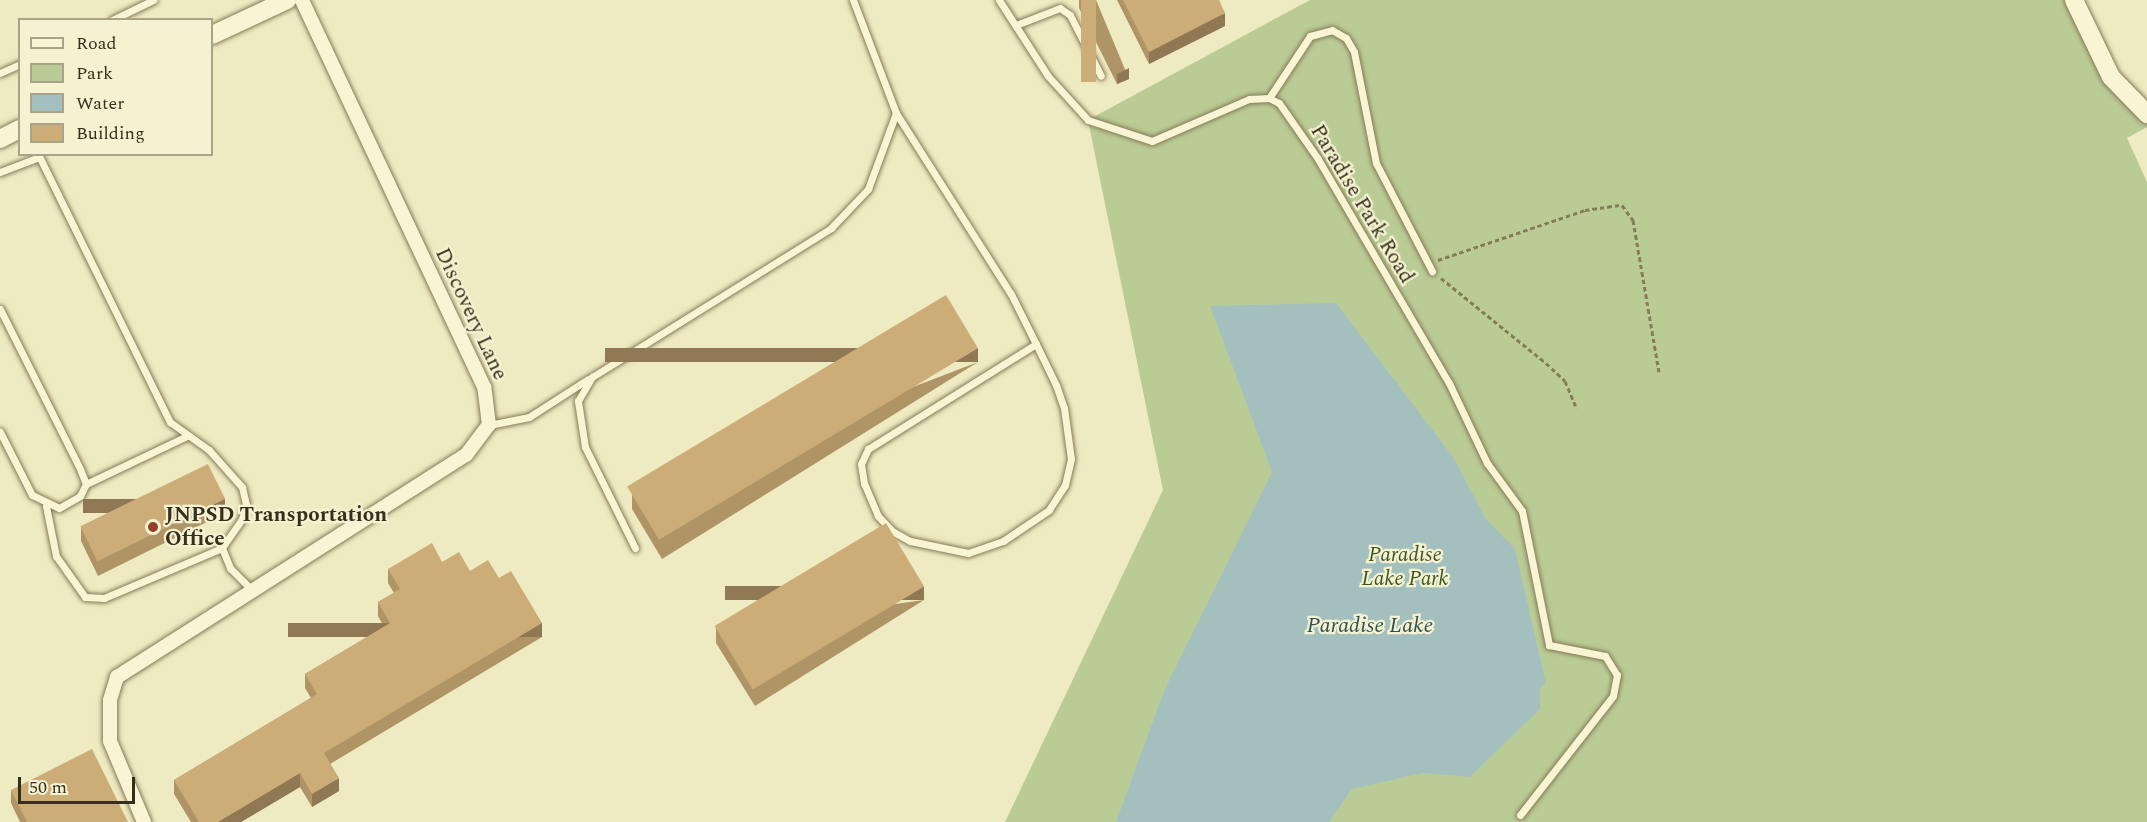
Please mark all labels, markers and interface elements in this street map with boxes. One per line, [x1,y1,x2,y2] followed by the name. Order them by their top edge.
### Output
[18,18,213,156] legend
[76,30,117,57] text: Road
[76,60,113,87] text: Park
[76,90,124,117] text: Water
[76,120,145,147] text: Building
[1305,120,1419,288] street label: Paradise Park Road
[429,244,513,384] street label: Discovery Lane
[165,502,387,552] place label: JNPSD Transportation Office
[146,520,160,534] marker: JNPSD Transportation Office
[1362,542,1448,592] park label: Paradise Lake Park
[1307,613,1433,639] water label: Paradise Lake
[21,765,138,803] scale bar
[29,774,67,801] text: 50 m

